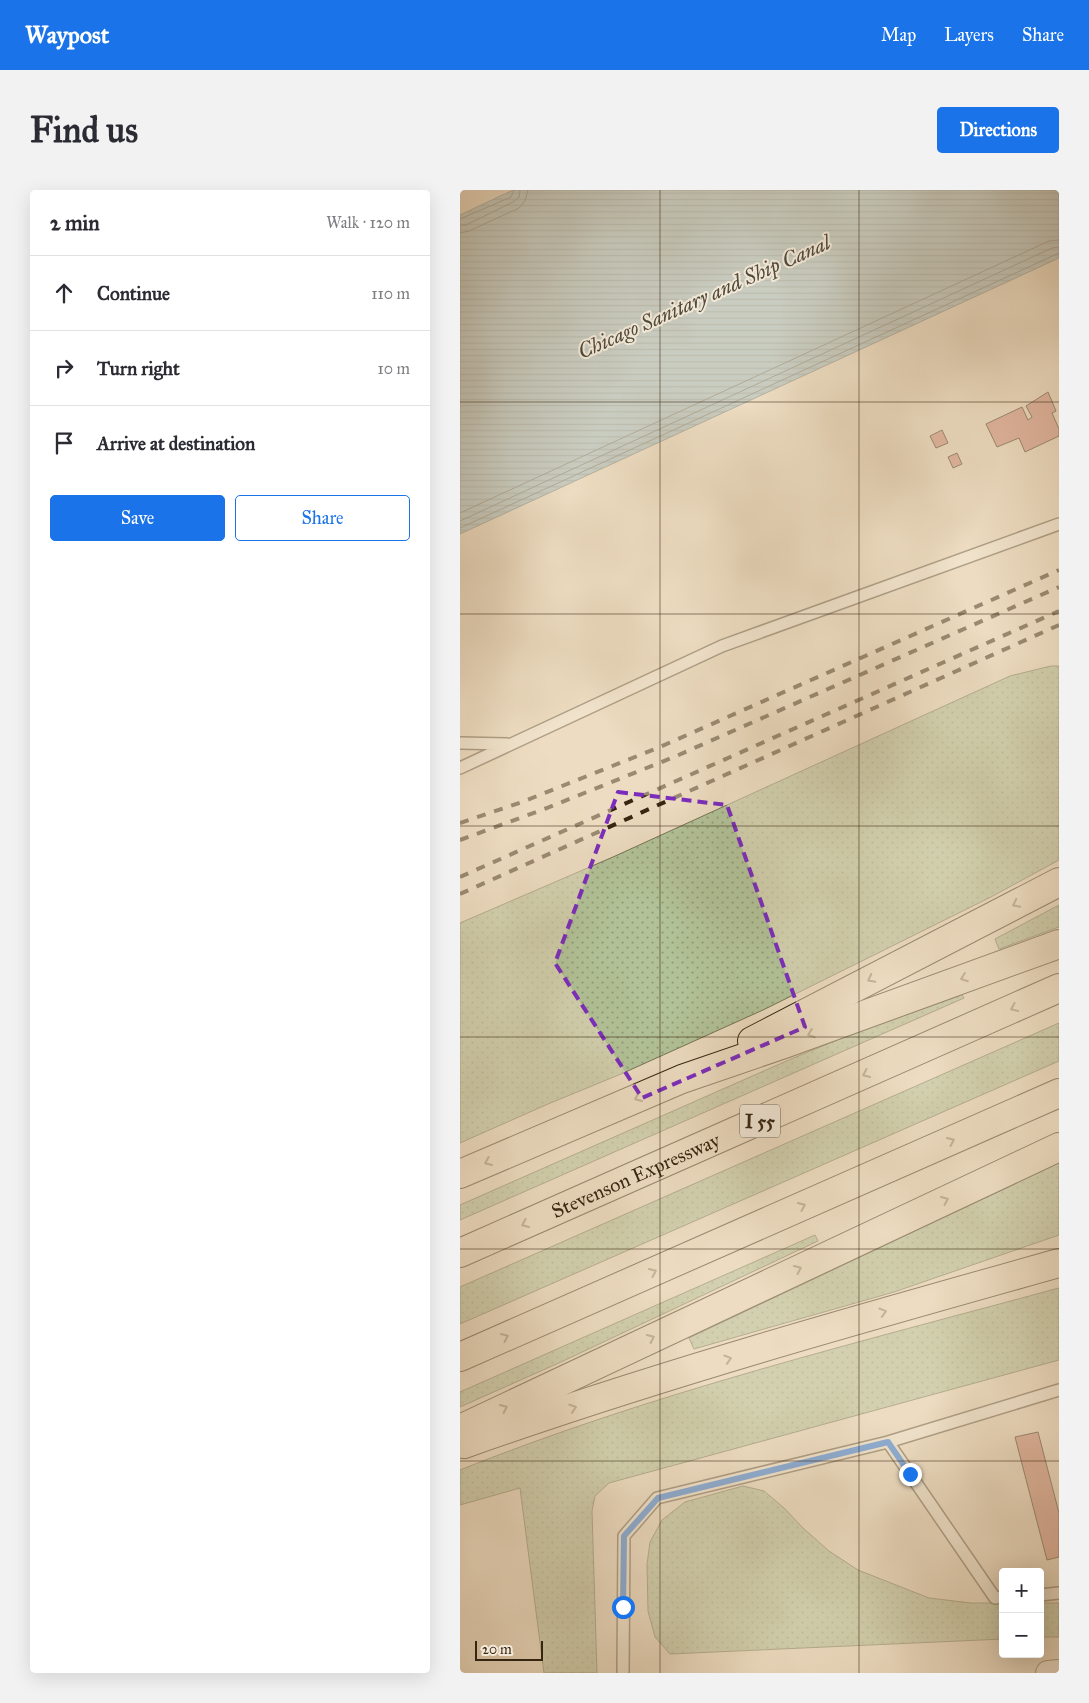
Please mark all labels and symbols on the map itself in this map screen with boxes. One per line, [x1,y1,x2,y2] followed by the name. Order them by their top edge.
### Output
[574,229,836,365] water label: Chicago Sanitary and Ship Canal
[1012,898,1021,908] one-way arrow
[960,972,968,982] one-way arrow
[867,973,876,983] one-way arrow
[1010,1001,1019,1012] one-way arrow
[807,1028,816,1038] one-way arrow
[862,1067,871,1078] one-way arrow
[634,1092,643,1103] one-way arrow
[740,1104,780,1138] road number: I 55
[547,1127,724,1223] street label: Stevenson Expressway
[946,1136,955,1147] one-way arrow
[484,1156,493,1167] one-way arrow
[940,1196,949,1206] one-way arrow
[797,1202,806,1213] one-way arrow
[521,1218,530,1229] one-way arrow
[793,1265,802,1275] one-way arrow
[648,1267,657,1278] one-way arrow
[879,1308,887,1318] one-way arrow
[500,1332,509,1343] one-way arrow
[646,1334,655,1345] one-way arrow
[723,1355,731,1365] one-way arrow
[499,1404,508,1414] one-way arrow
[568,1404,576,1414] one-way arrow
[899,1463,922,1486] route end
[612,1596,635,1619] route start
[475,1638,542,1661] scale bar

